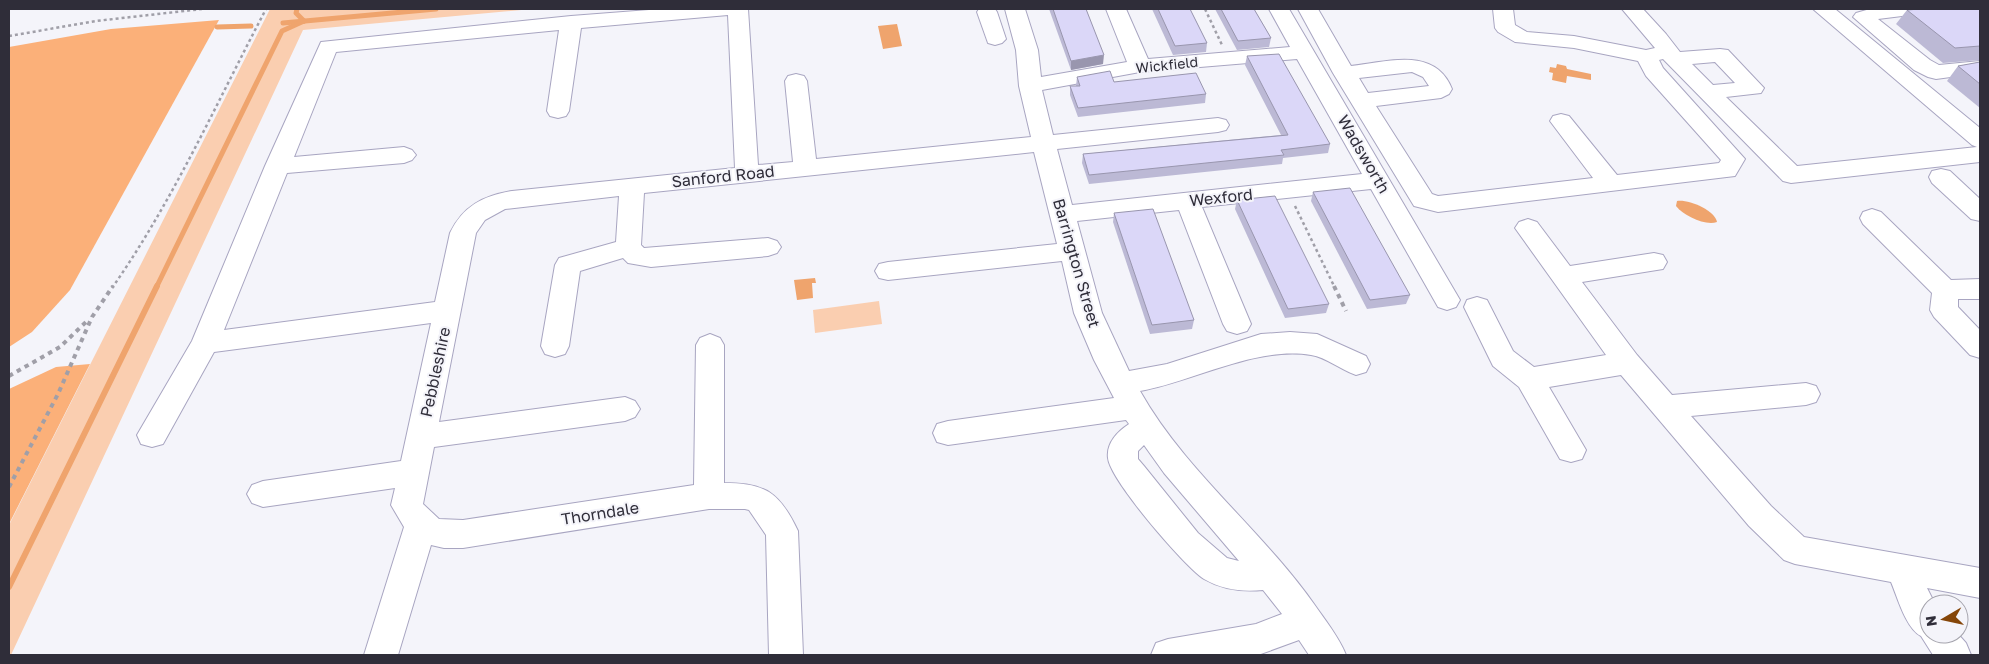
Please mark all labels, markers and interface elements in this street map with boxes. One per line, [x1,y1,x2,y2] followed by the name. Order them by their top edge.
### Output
[1135,53,1199,76] street label: Wickfield
[1334,111,1394,197] street label: Wadsworth
[670,161,776,191] street label: Sanford Road
[1188,184,1254,210] street label: Wexford
[1049,196,1105,330] street label: Barrington Street
[416,325,454,419] street label: Pebbleshire
[560,497,640,529] street label: Thorndale
[1919,594,1969,644] north arrow
[1921,615,1940,628] text: N

